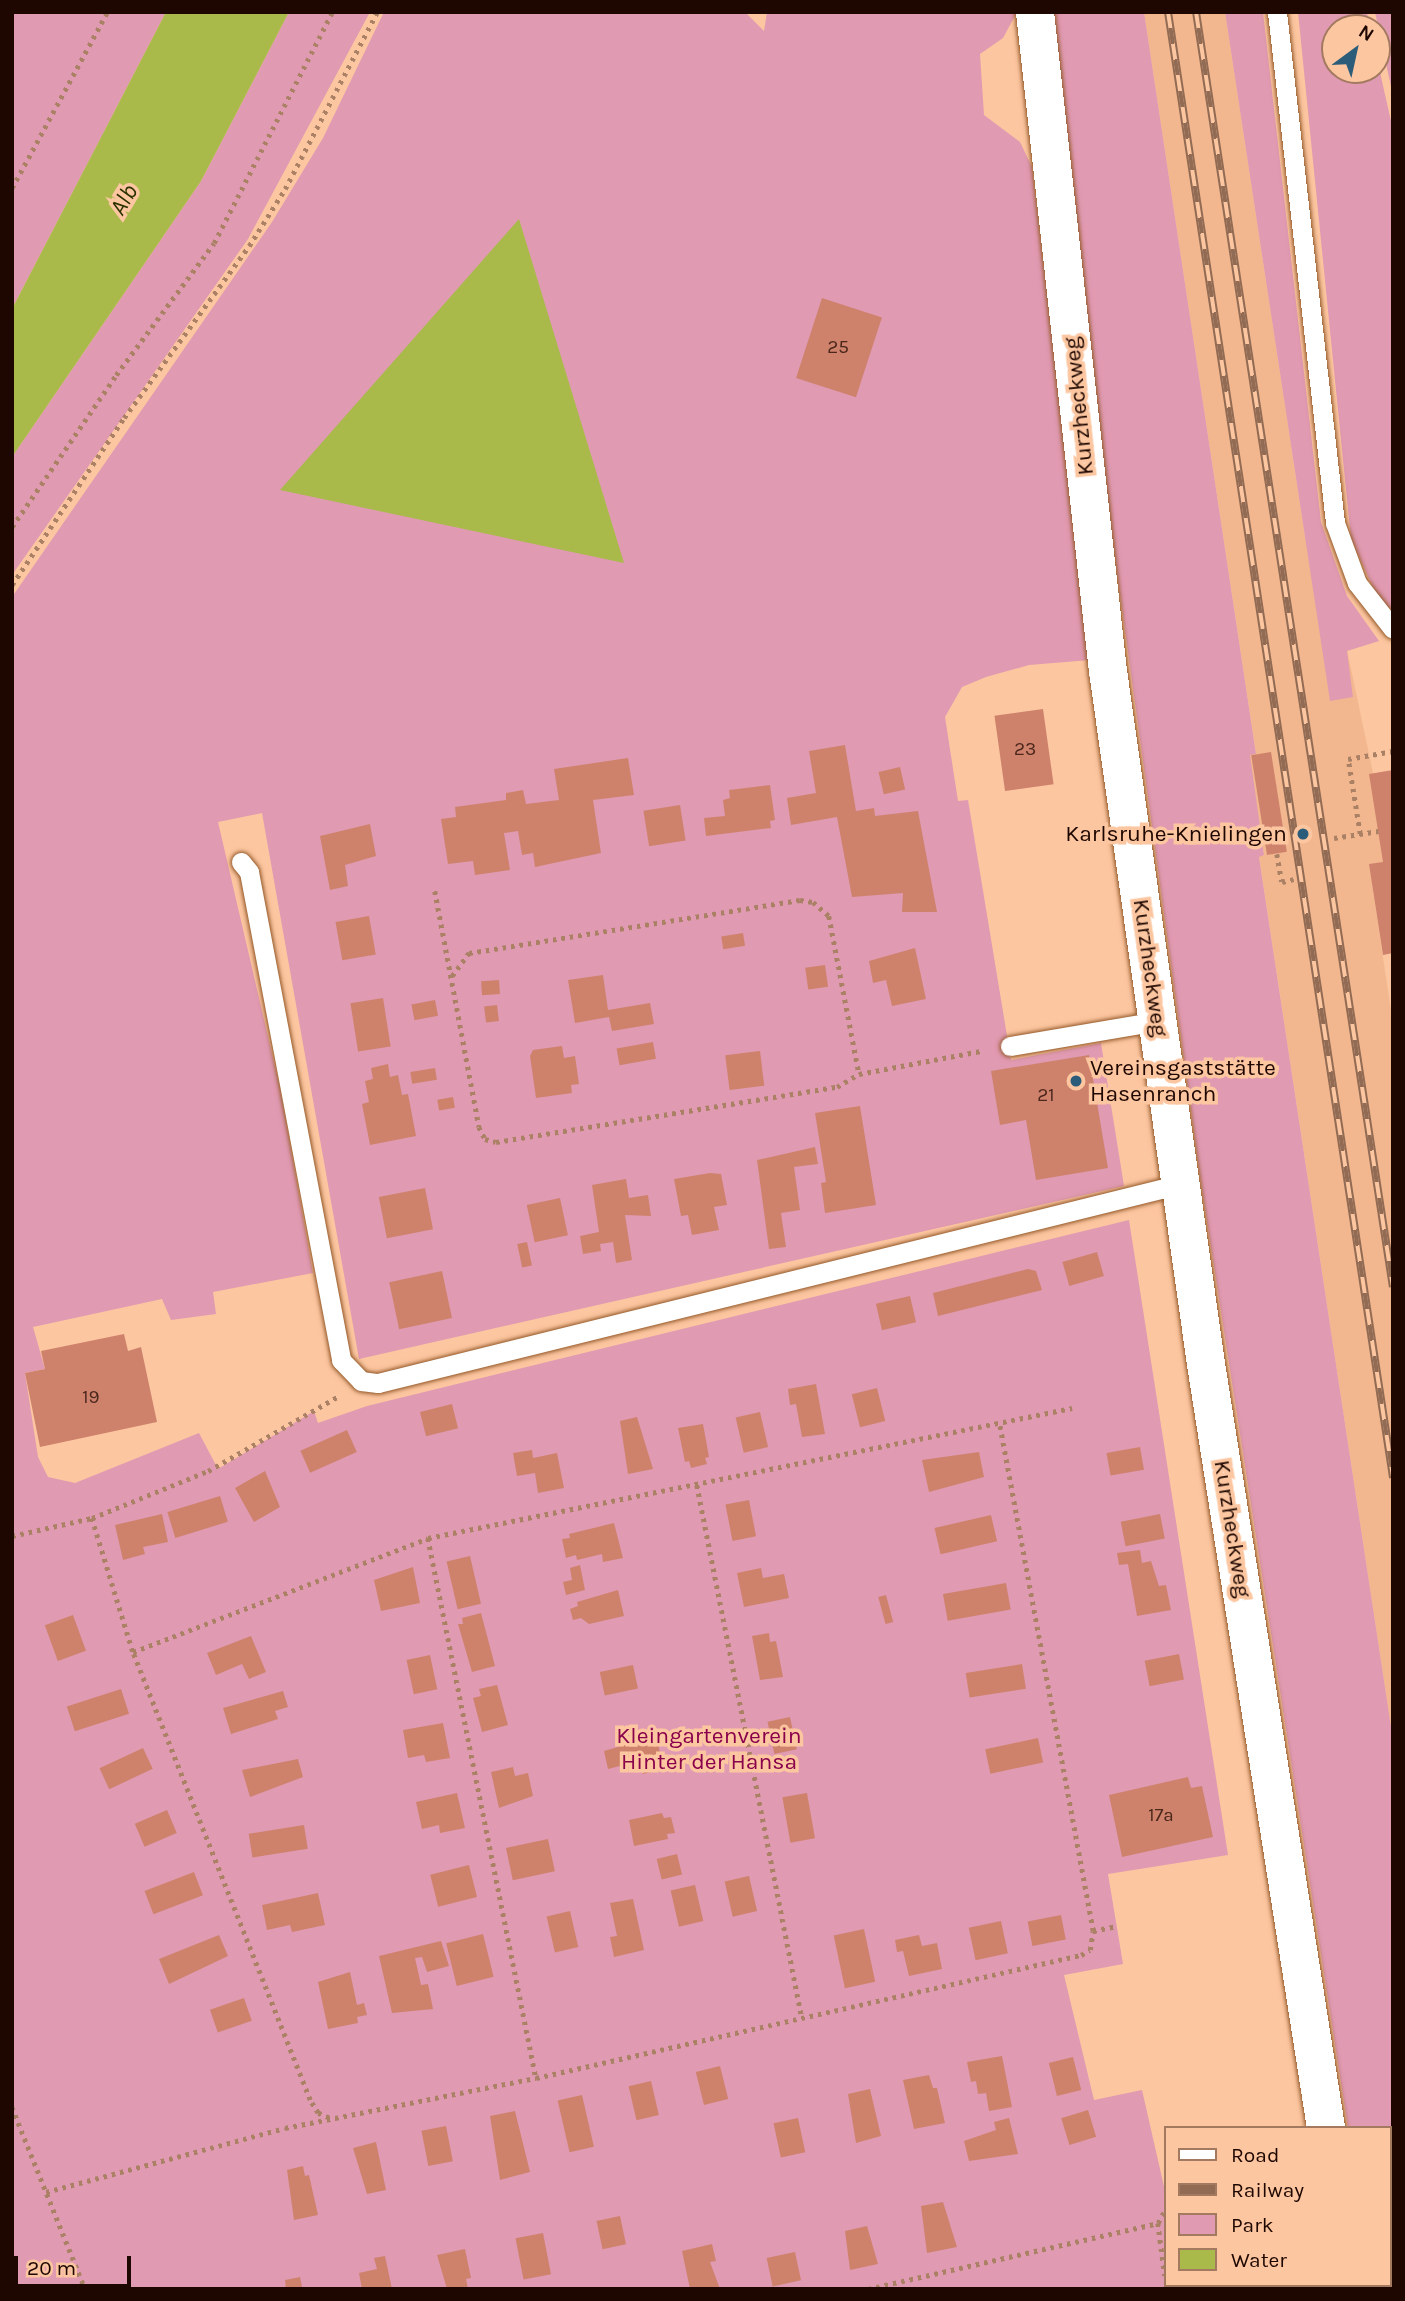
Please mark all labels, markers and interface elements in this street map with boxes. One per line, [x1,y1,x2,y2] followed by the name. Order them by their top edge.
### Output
[1321,14,1391,84] north arrow
[1355,20,1378,46] text: N
[104,179,144,221] water label: Alb
[1058,335,1100,477] street label: Kurzheckweg
[827,337,849,359] house number: 25
[1014,739,1036,761] house number: 23
[1065,820,1287,848] place label: Karlsruhe-Knielingen
[1293,824,1313,844] marker: Karlsruhe-Knielingen
[1127,897,1173,1039] street label: Kurzheckweg
[1090,1054,1276,1108] place label: Vereinsgaststätte Hasenranch
[1068,1073,1084,1089] marker: Vereinsgaststätte Hasenranch
[1037,1085,1055,1107] house number: 21
[82,1387,100,1409] house number: 19
[1207,1458,1257,1600] street label: Kurzheckweg
[616,1722,802,1776] park label: Kleingartenverein Hinter der Hansa
[1148,1805,1174,1827] house number: 17a
[1164,2126,1391,2287] legend
[1231,2143,1279,2167] text: Road
[1231,2178,1304,2202] text: Railway
[1231,2213,1274,2237] text: Park
[18,2242,135,2286] scale bar
[1231,2248,1287,2272] text: Water
[27,2256,76,2280] text: 20 m

